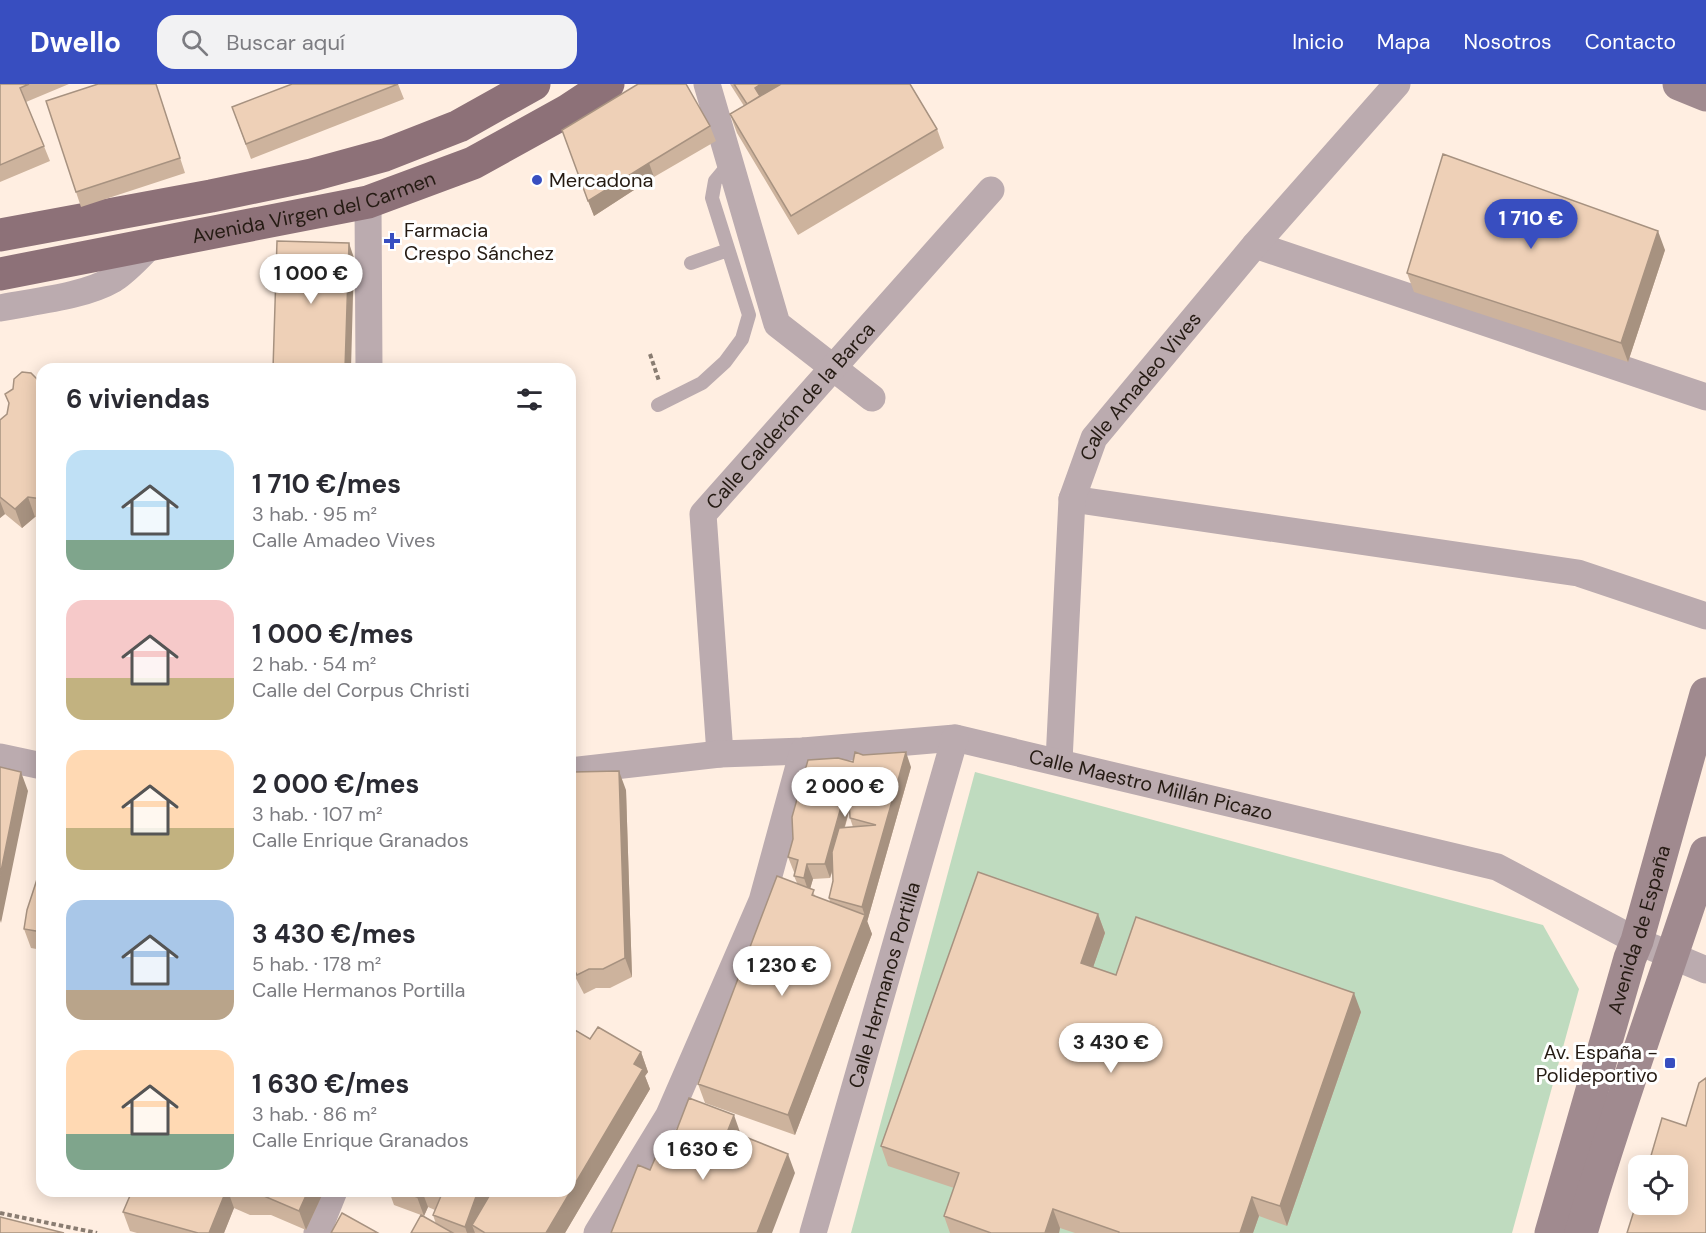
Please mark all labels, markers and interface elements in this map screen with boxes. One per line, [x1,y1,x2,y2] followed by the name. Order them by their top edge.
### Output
[157,15,577,69] search box
[30,24,121,61] text: Dwello
[178,26,211,59] icon: search
[226,28,345,57] text: Buscar aquí
[1292,28,1344,56] text: Inicio
[1377,28,1431,56] text: Mapa
[1464,28,1552,56] text: Nosotros
[1585,28,1676,56] text: Contacto
[190,165,439,249] street label: Avenida Virgen del Carmen
[549,167,653,193] place label: Mercadona
[530,173,544,187] marker: Mercadona
[1476,199,1586,250] pin: 1 710 €
[1499,205,1563,231] text: 1 710 €
[404,217,554,266] place label: Farmacia Crespo Sánchez
[385,234,399,248] marker: Farmacia Crespo Sánchez
[256,254,366,305] pin: 1 000 €
[274,260,348,286] text: 1 000 €
[1074,306,1207,464] street label: Calle Amadeo Vives
[700,317,881,515] street label: Calle Calderón de la Barca
[66,382,210,416] text: 6 viviendas
[513,383,546,416] icon: filters
[252,467,401,501] text: 1 710 €/mes
[114,474,186,546] icon: home
[252,501,377,527] text: 3 hab. · 95 m²
[252,527,436,553] text: Calle Amadeo Vives
[252,617,414,651] text: 1 000 €/mes
[114,624,186,696] icon: home
[252,651,376,677] text: 2 hab. · 54 m²
[252,677,470,703] text: Calle del Corpus Christi
[1026,743,1275,826] street label: Calle Maestro Millán Picazo
[252,767,419,801] text: 2 000 €/mes
[790,767,900,818] pin: 2 000 €
[806,773,884,799] text: 2 000 €
[114,774,186,846] icon: home
[252,801,383,827] text: 3 hab. · 107 m²
[252,827,469,853] text: Calle Enrique Granados
[1602,842,1676,1017] street label: Avenida de España
[842,879,926,1091] street label: Calle Hermanos Portilla
[252,917,416,951] text: 3 430 €/mes
[114,924,186,996] icon: home
[727,946,837,997] pin: 1 230 €
[252,951,381,977] text: 5 hab. · 178 m²
[747,952,817,978] text: 1 230 €
[252,977,465,1003] text: Calle Hermanos Portilla
[1056,1023,1166,1074] pin: 3 430 €
[1073,1029,1149,1055] text: 3 430 €
[1536,1039,1658,1088] place label: Av. España - Polideportivo
[1663,1056,1677,1070] marker: Av. España - Polideportivo
[252,1067,409,1101] text: 1 630 €/mes
[114,1074,186,1146] icon: home
[252,1101,377,1127] text: 3 hab. · 86 m²
[252,1127,469,1153] text: Calle Enrique Granados
[648,1130,758,1181] pin: 1 630 €
[667,1136,739,1162] text: 1 630 €
[1628,1155,1688,1215] map controls
[1628,1155,1688,1215] button: locate

